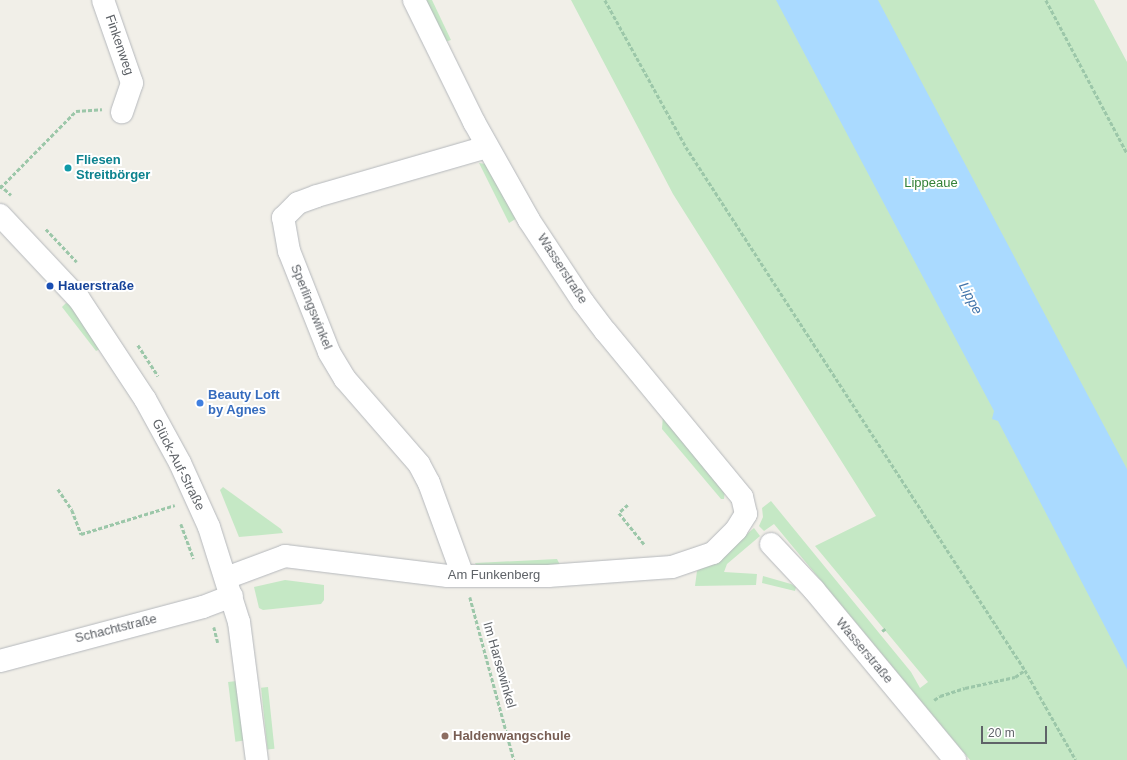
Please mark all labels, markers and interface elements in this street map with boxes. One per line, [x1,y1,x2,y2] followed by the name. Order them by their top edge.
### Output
[101,13,137,77] street label: Finkenweg
[76,153,150,184] place label: Fliesen Streitbörger
[63,163,73,173] marker: Fliesen Streitbörger
[904,175,958,191] park label: Lippeaue
[534,231,590,307] street label: Wasserstraße
[287,262,335,352] street label: Sperlingswinkel
[58,278,134,294] place label: Hauerstraße
[956,279,986,317] water label: Lippe
[45,281,55,291] marker: Hauerstraße
[208,388,280,419] place label: Beauty Loft by Agnes
[195,398,205,408] marker: Beauty Loft by Agnes
[148,417,208,513] street label: Glück-Auf-Straße
[448,567,540,583] street label: Am Funkenberg
[73,611,159,647] street label: Schachtstraße
[832,615,896,687] street label: Wasserstraße
[479,620,519,710] street label: Im Harsewinkel
[983,718,1049,744] scale bar
[988,726,1015,740] text: 20 m
[453,728,571,744] place label: Haldenwangschule
[440,731,450,741] marker: Haldenwangschule

